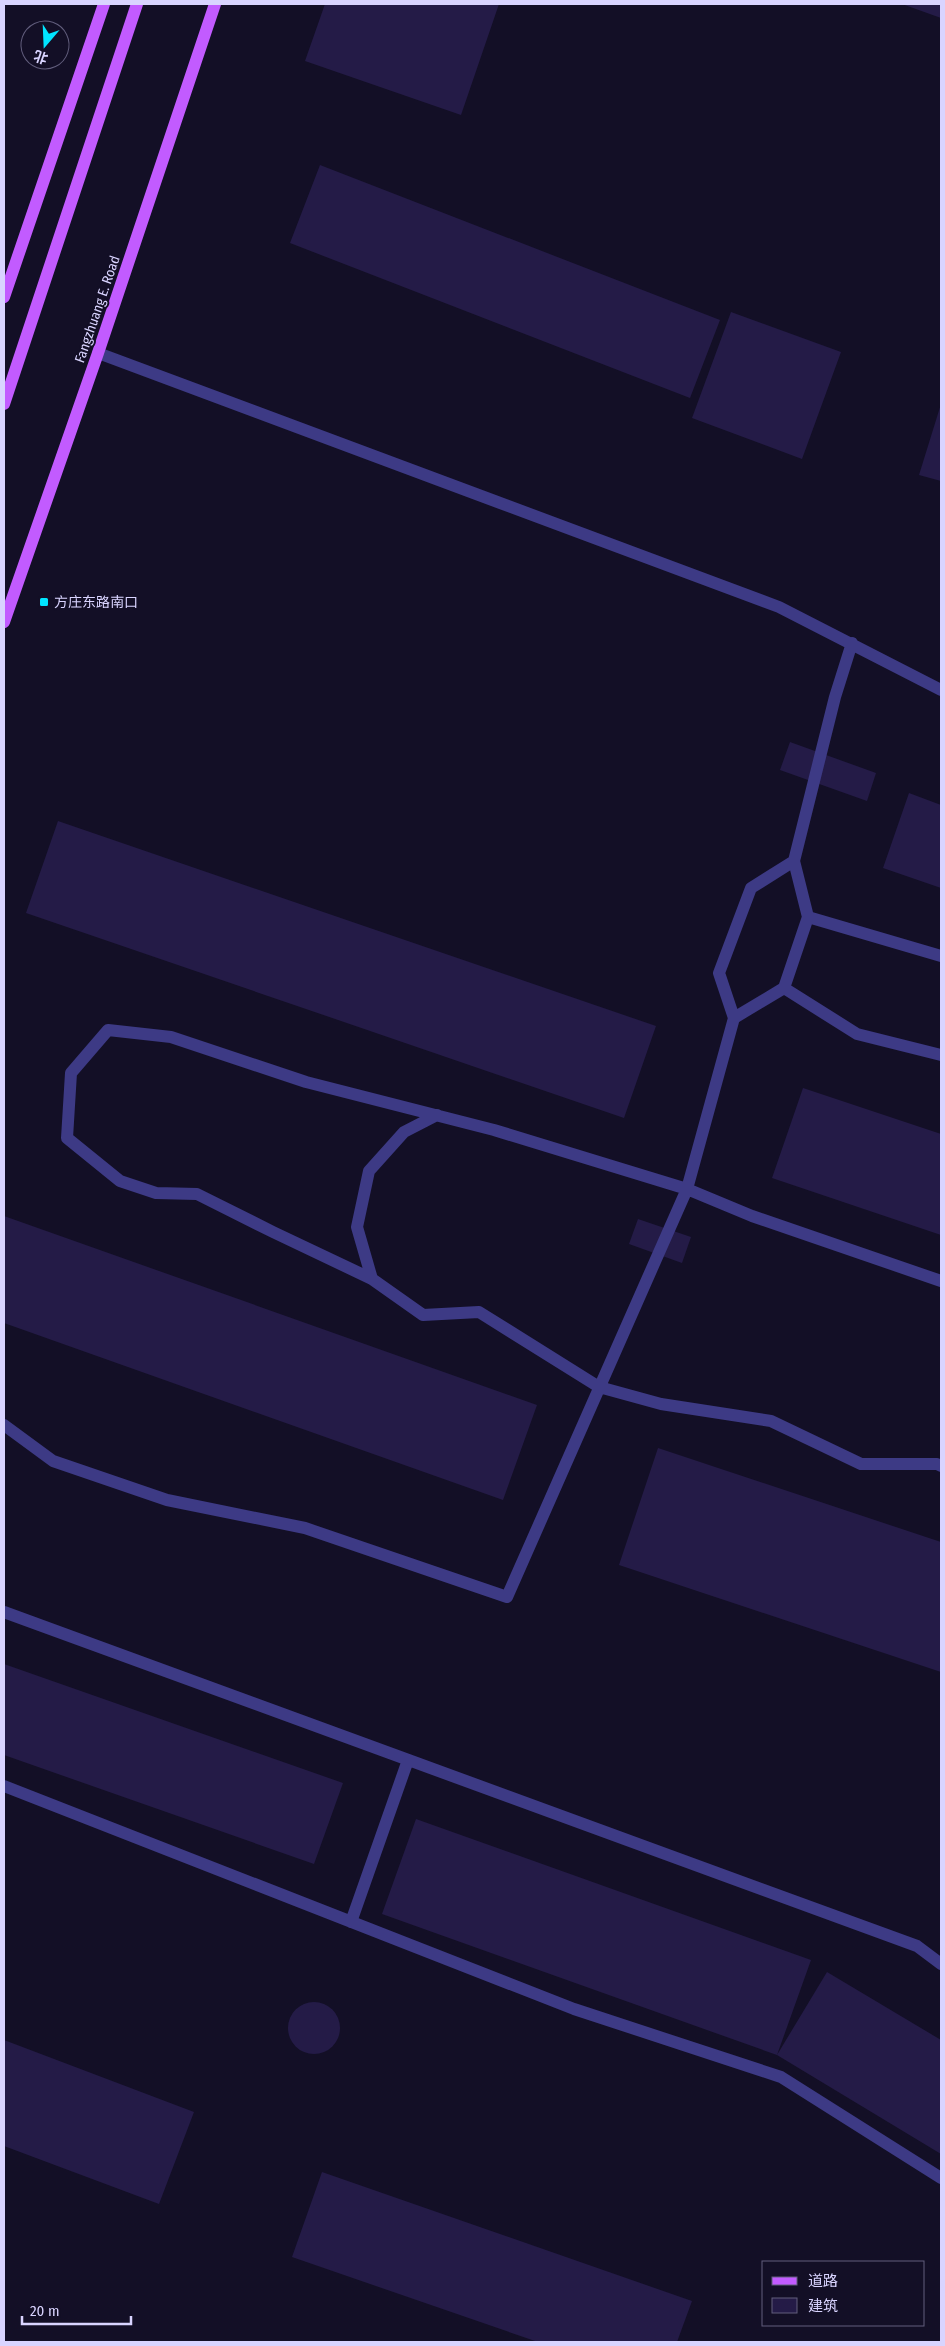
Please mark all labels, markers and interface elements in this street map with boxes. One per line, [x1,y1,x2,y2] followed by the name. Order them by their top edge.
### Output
[20,20,70,70] north arrow
[32,47,50,67] text: 北
[71,253,124,365] street label: Fangzhuang E. Road
[54,594,138,611] place label: 方庄东路南口
[38,596,50,608] marker: 方庄东路南口
[762,2261,925,2326] legend
[808,2272,838,2290] text: 道路
[22,2294,131,2326] scale bar
[808,2297,838,2315] text: 建筑
[30,2302,60,2320] text: 20 m

